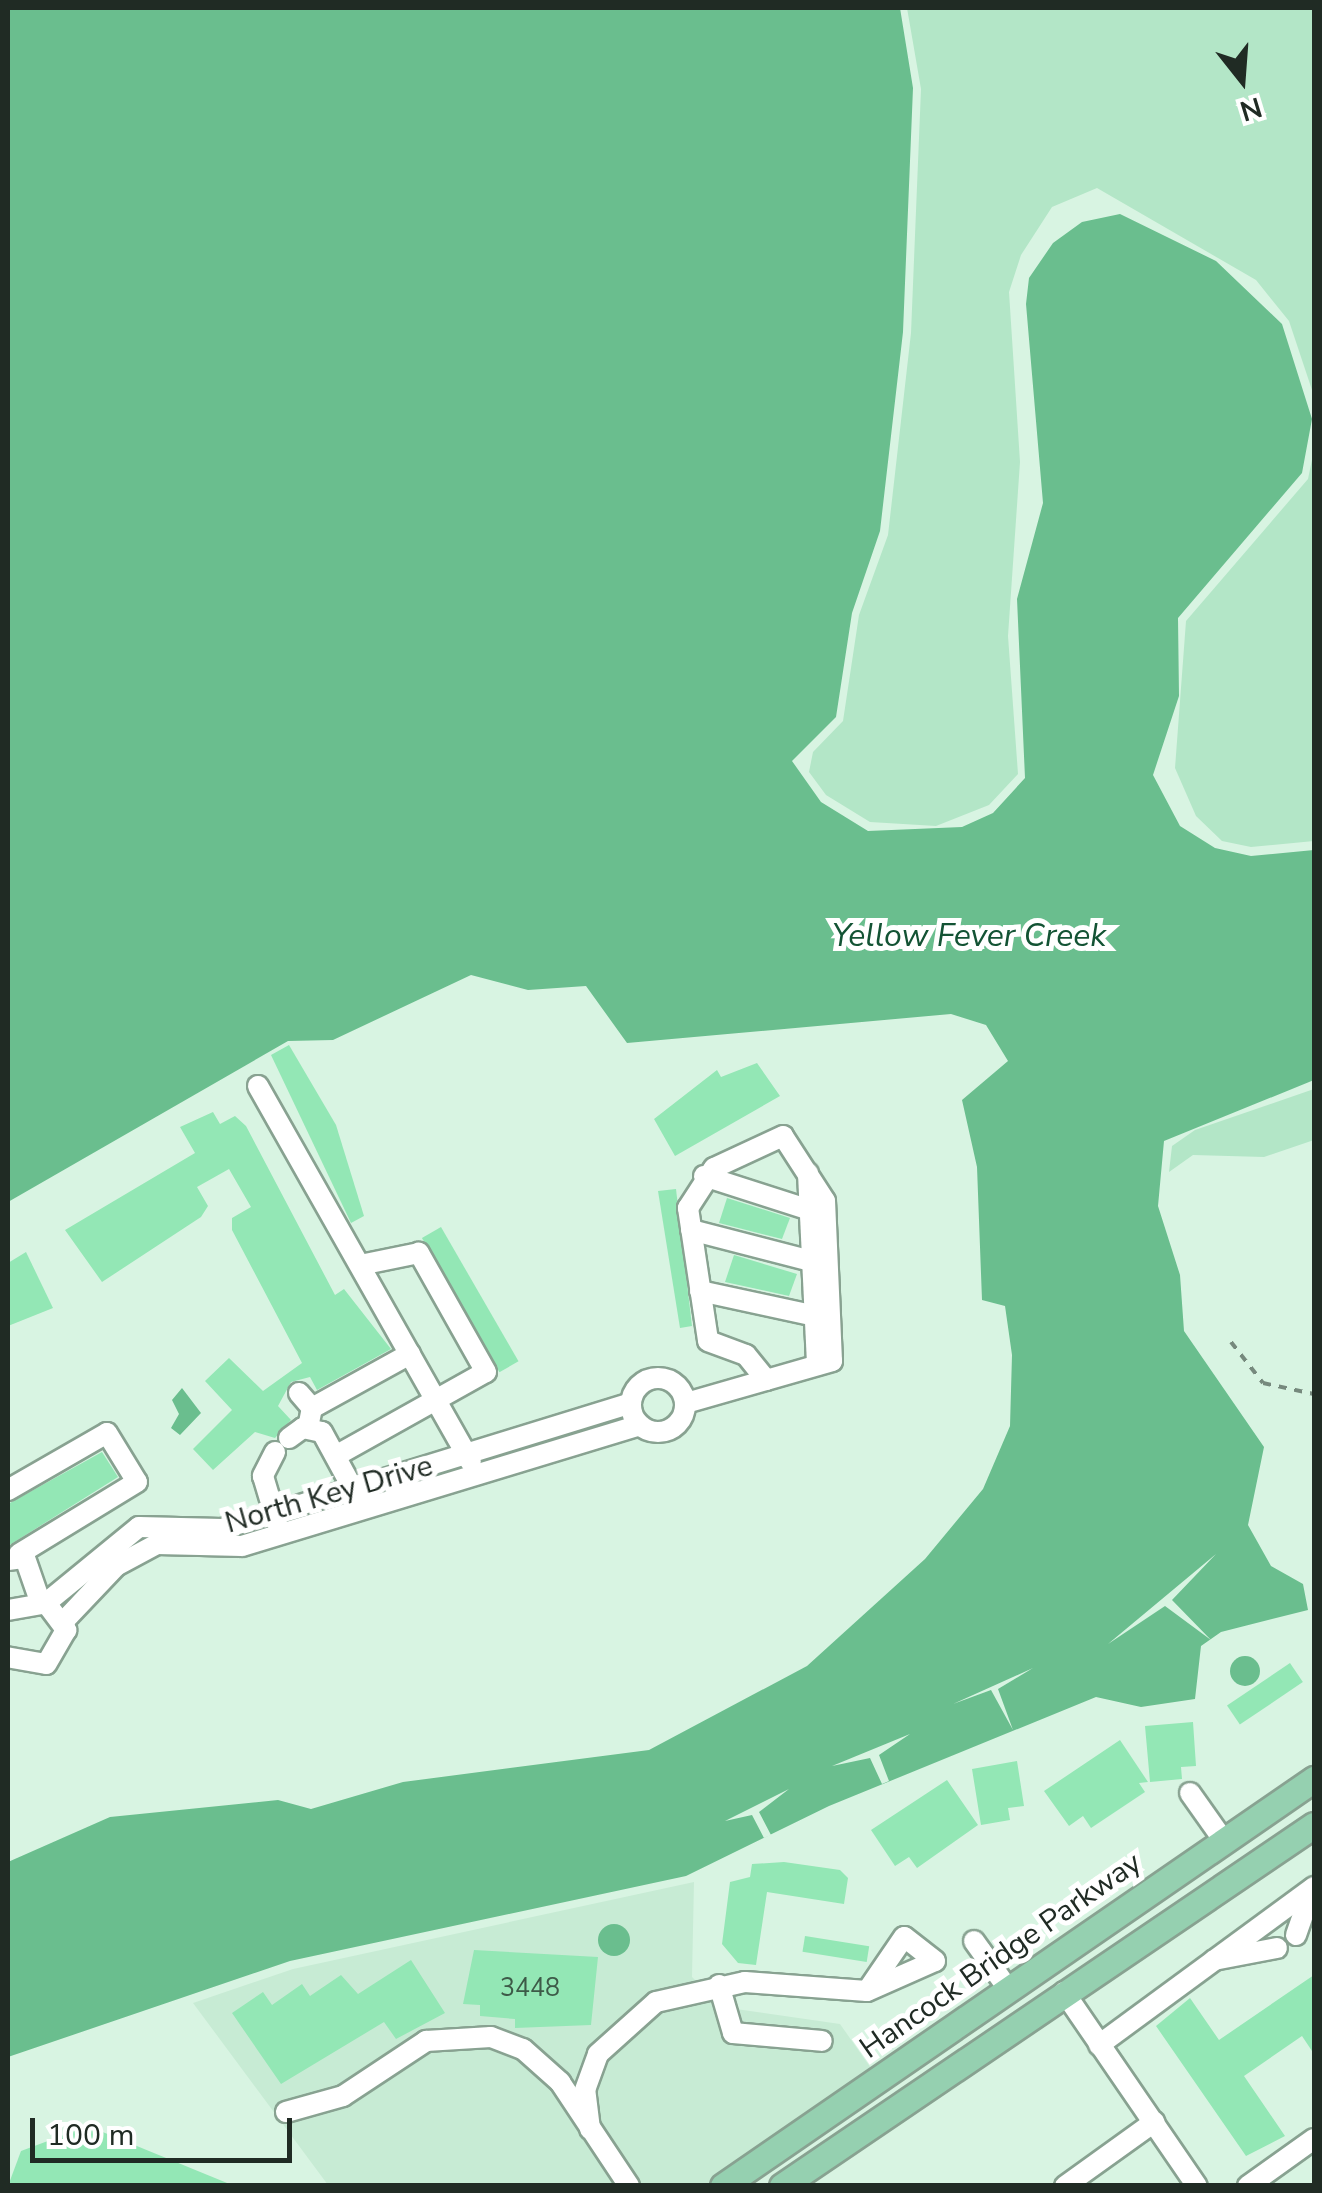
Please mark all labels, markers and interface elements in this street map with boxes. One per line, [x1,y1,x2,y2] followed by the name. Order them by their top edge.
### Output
[1192,30,1292,130] north arrow
[1235,87,1266,130] text: N
[832,917,1106,955] water label: Yellow Fever Creek
[221,1448,437,1542] street label: North Key Drive
[854,1845,1148,2067] street label: Hancock Bridge Parkway
[500,1973,560,2003] house number: 3448
[35,2098,298,2160] scale bar
[47,2115,134,2156] text: 100 m

